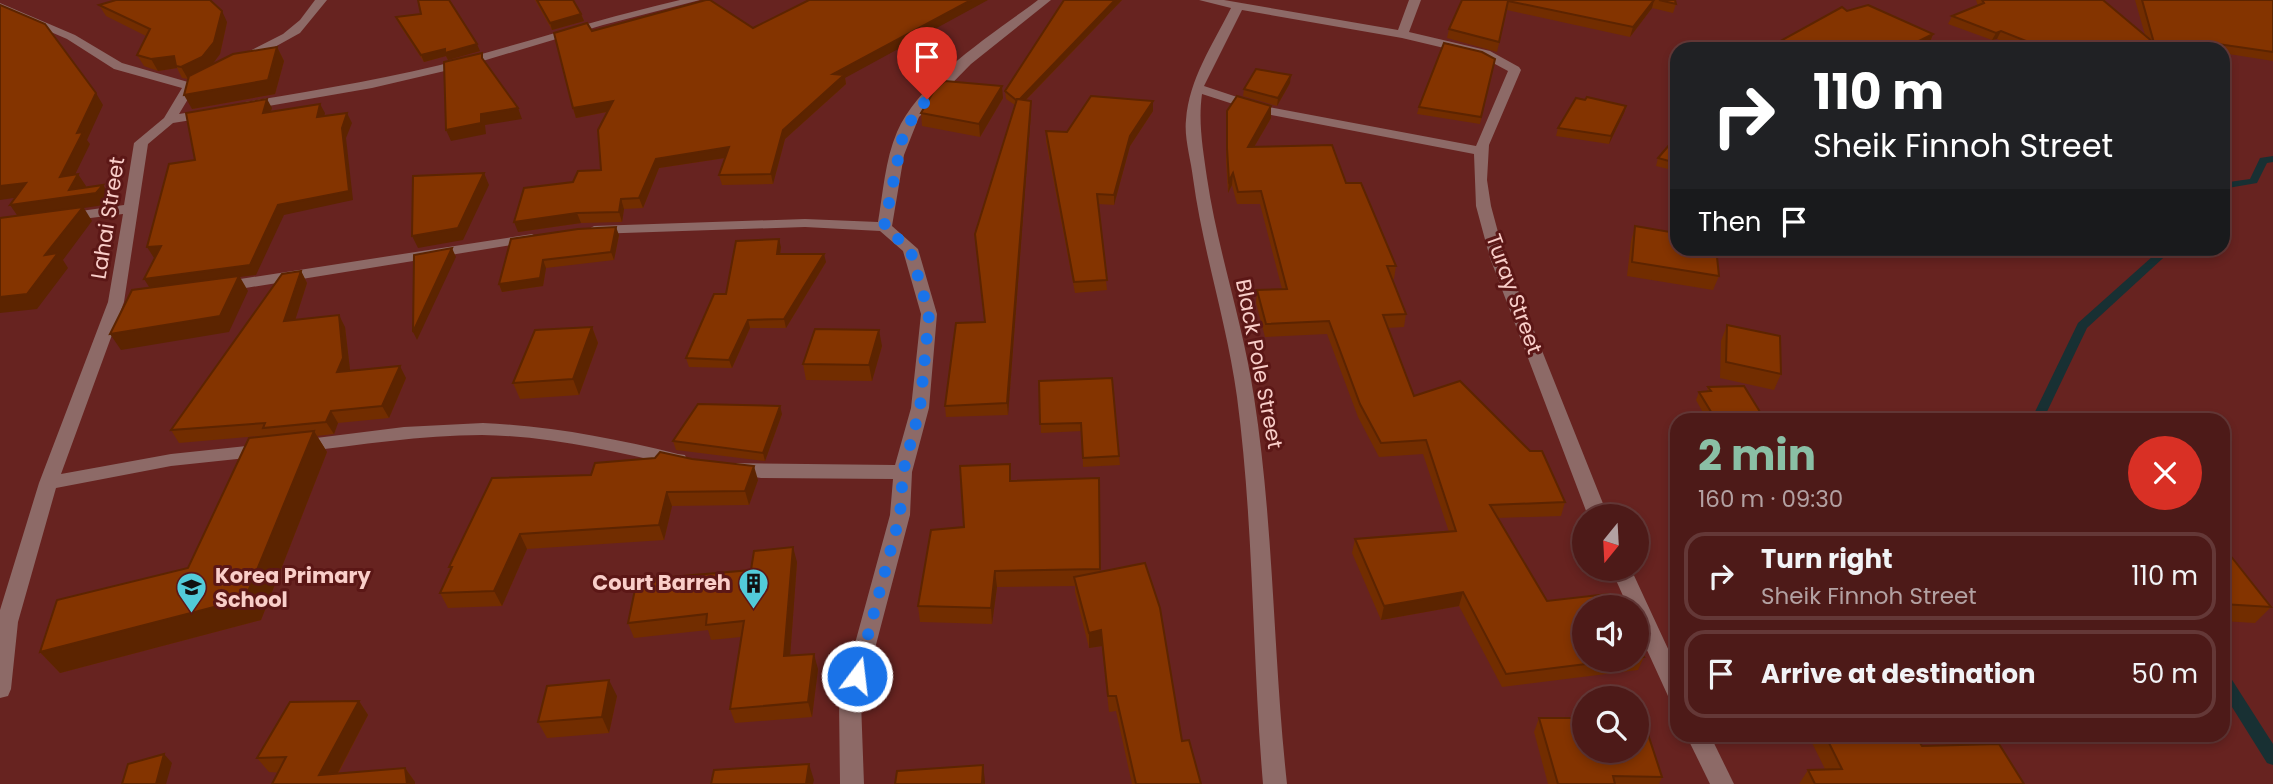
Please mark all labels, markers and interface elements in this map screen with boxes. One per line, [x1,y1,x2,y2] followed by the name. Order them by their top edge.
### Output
[897,27,957,99] pin
[908,38,946,76] icon: arrive
[1813,58,1944,126] text: 110 m
[1698,70,1789,161] icon: right
[1813,123,2113,168] text: Sheik Finnoh Street
[84,155,131,281] street label: Lahai Street
[1775,203,1813,241] icon: arrive
[1698,204,1761,240] text: Then
[1479,230,1550,358] street label: Turay Street
[1229,277,1290,451] street label: Black Pole Street
[1698,426,1816,485] text: 2 min
[2128,436,2202,510] button: close
[1698,483,1843,515] text: 160 m · 09:30
[1572,504,1648,581] north arrow
[1572,504,1649,763] map controls
[1761,541,1893,577] text: Turn right
[1702,557,1740,595] icon: right
[2131,558,2198,594] text: 110 m
[215,561,371,614] place label: Korea Primary School
[737,566,771,610] building icon: Court Barreh
[592,568,731,597] place label: Court Barreh
[175,571,209,615] school or university icon: Korea Primary School
[1761,580,1977,612] text: Sheik Finnoh Street
[1572,595,1649,672] button: sound
[820,639,894,713] position arrow
[1702,655,1740,693] icon: arrive
[1761,656,2036,692] text: Arrive at destination
[2132,656,2198,692] text: 50 m
[1572,686,1649,763] button: search

